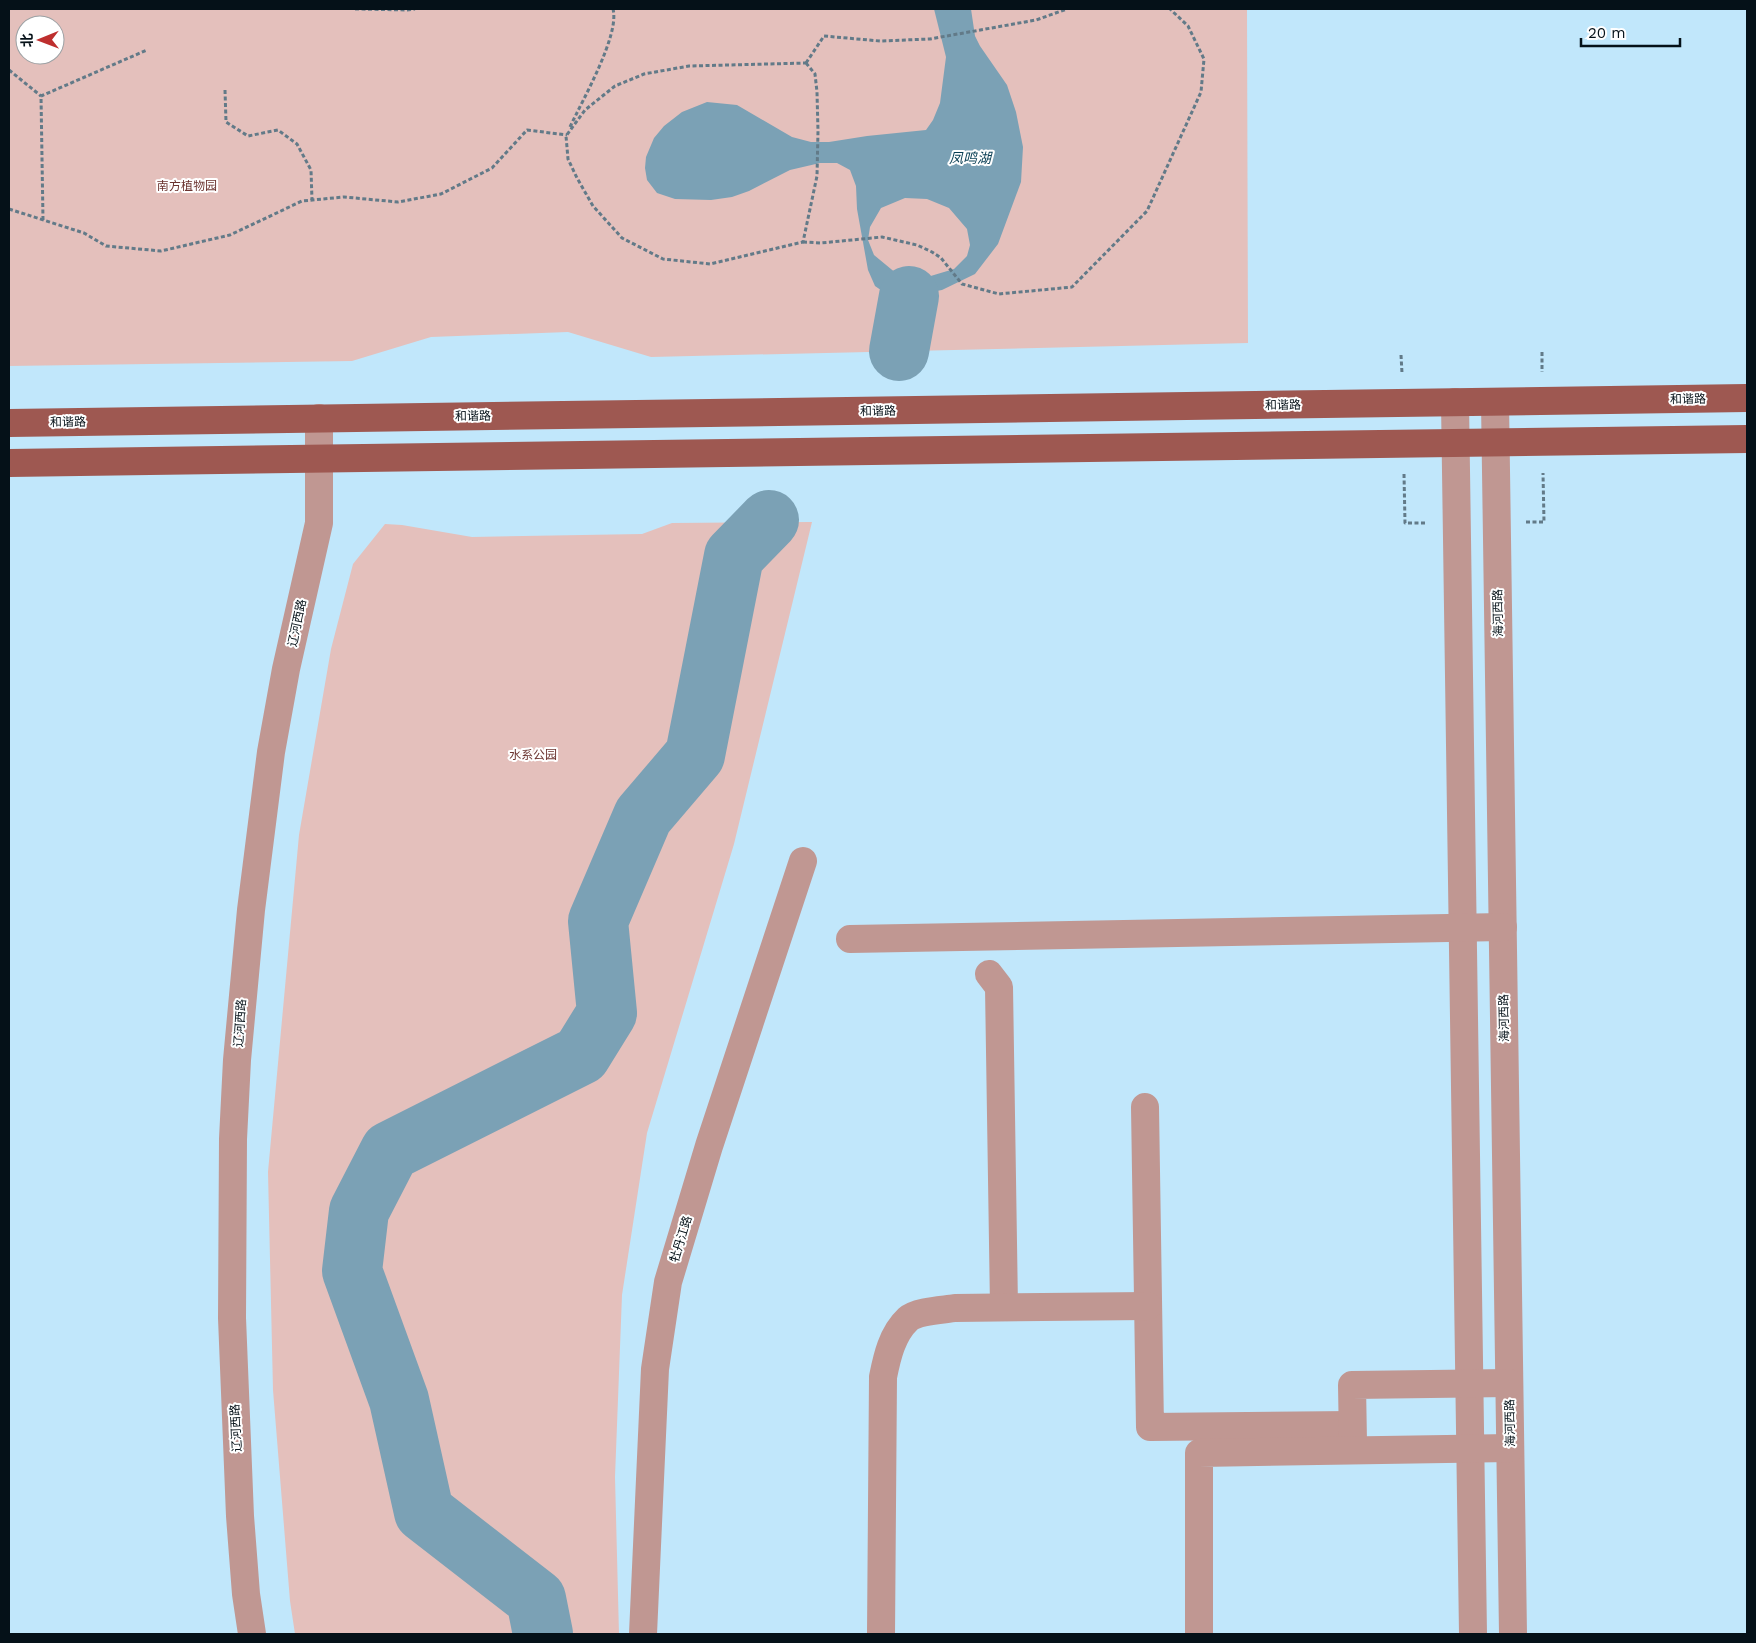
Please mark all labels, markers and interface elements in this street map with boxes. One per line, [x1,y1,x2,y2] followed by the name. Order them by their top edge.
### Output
[15,15,65,65] north arrow
[1581,15,1680,47] scale bar
[1588,24,1626,42] text: 20 m
[19,33,35,47] text: 北
[949,150,993,166] water label: 凤鸣湖
[157,179,217,193] park label: 南方植物园
[1670,392,1706,406] street label: 和谐路
[1265,398,1301,412] street label: 和谐路
[860,404,896,418] street label: 和谐路
[455,409,491,423] street label: 和谐路
[50,415,86,429] street label: 和谐路
[1491,589,1505,637] street label: 海河西路
[285,598,309,648] street label: 辽河西路
[509,748,557,762] park label: 水系公园
[1497,994,1511,1042] street label: 海河西路
[231,999,249,1047] street label: 辽河西路
[667,1214,695,1264] street label: 牡丹江路
[1503,1399,1517,1447] street label: 海河西路
[228,1404,244,1452] street label: 辽河西路

